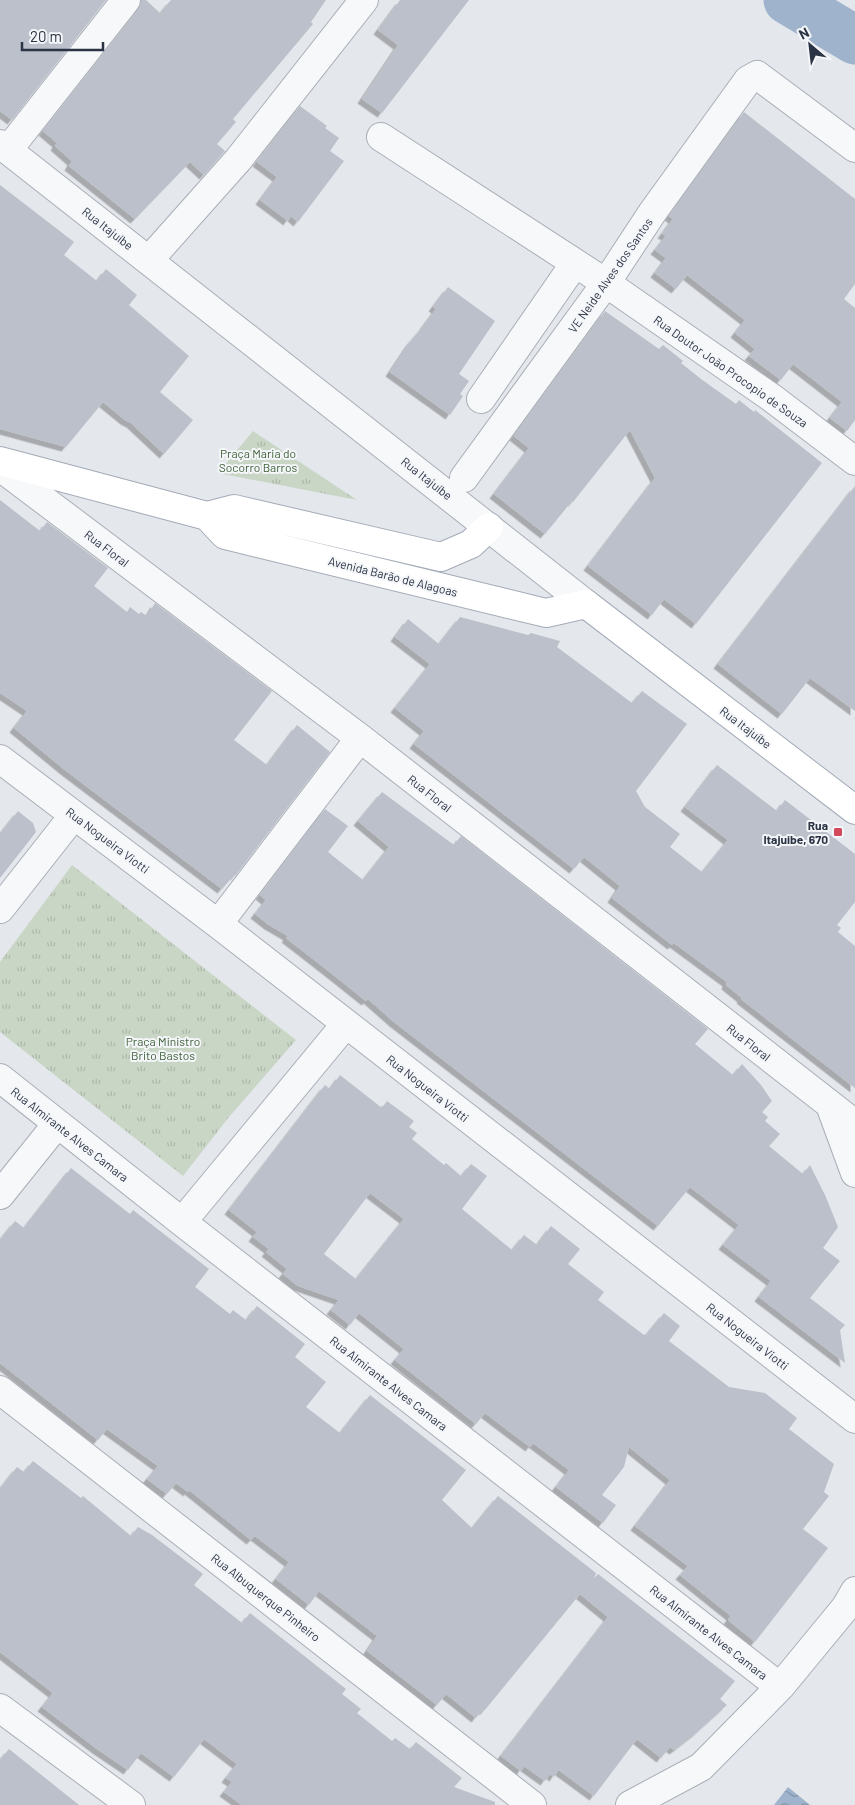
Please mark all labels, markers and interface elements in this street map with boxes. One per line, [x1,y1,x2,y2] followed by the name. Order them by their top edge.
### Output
[22,20,104,52] scale bar
[785,20,835,70] north arrow
[796,23,812,43] text: N
[30,27,62,45] text: 20 m
[80,204,136,252] street label: Rua Itajuíbe
[565,215,655,335] street label: VE Neide Alves dos Santos
[651,312,811,430] street label: Rua Doutor João Procopio de Souza
[219,446,297,474] park label: Praça Maria do Socorro Barros
[399,454,455,502] street label: Rua Itajuíbe
[82,527,132,569] street label: Rua Floral
[327,553,459,599] street label: Avenida Barão de Alagoas
[718,703,774,751] street label: Rua Itajuíbe
[405,772,455,814] street label: Rua Floral
[64,804,152,876] street label: Rua Nogueira Viotti
[763,818,828,846] place label: Rua Itajuibe, 670
[832,826,844,838] marker: Rua Itajuibe, 670
[724,1021,774,1063] street label: Rua Floral
[126,1034,200,1062] park label: Praça Ministro Brito Bastos
[384,1052,472,1124] street label: Rua Nogueira Viotti
[9,1084,131,1184] street label: Rua Almirante Alves Camara
[704,1300,792,1372] street label: Rua Nogueira Viotti
[328,1333,450,1433] street label: Rua Almirante Alves Camara
[209,1550,323,1644] street label: Rua Albuquerque Pinheiro
[648,1582,770,1682] street label: Rua Almirante Alves Camara

